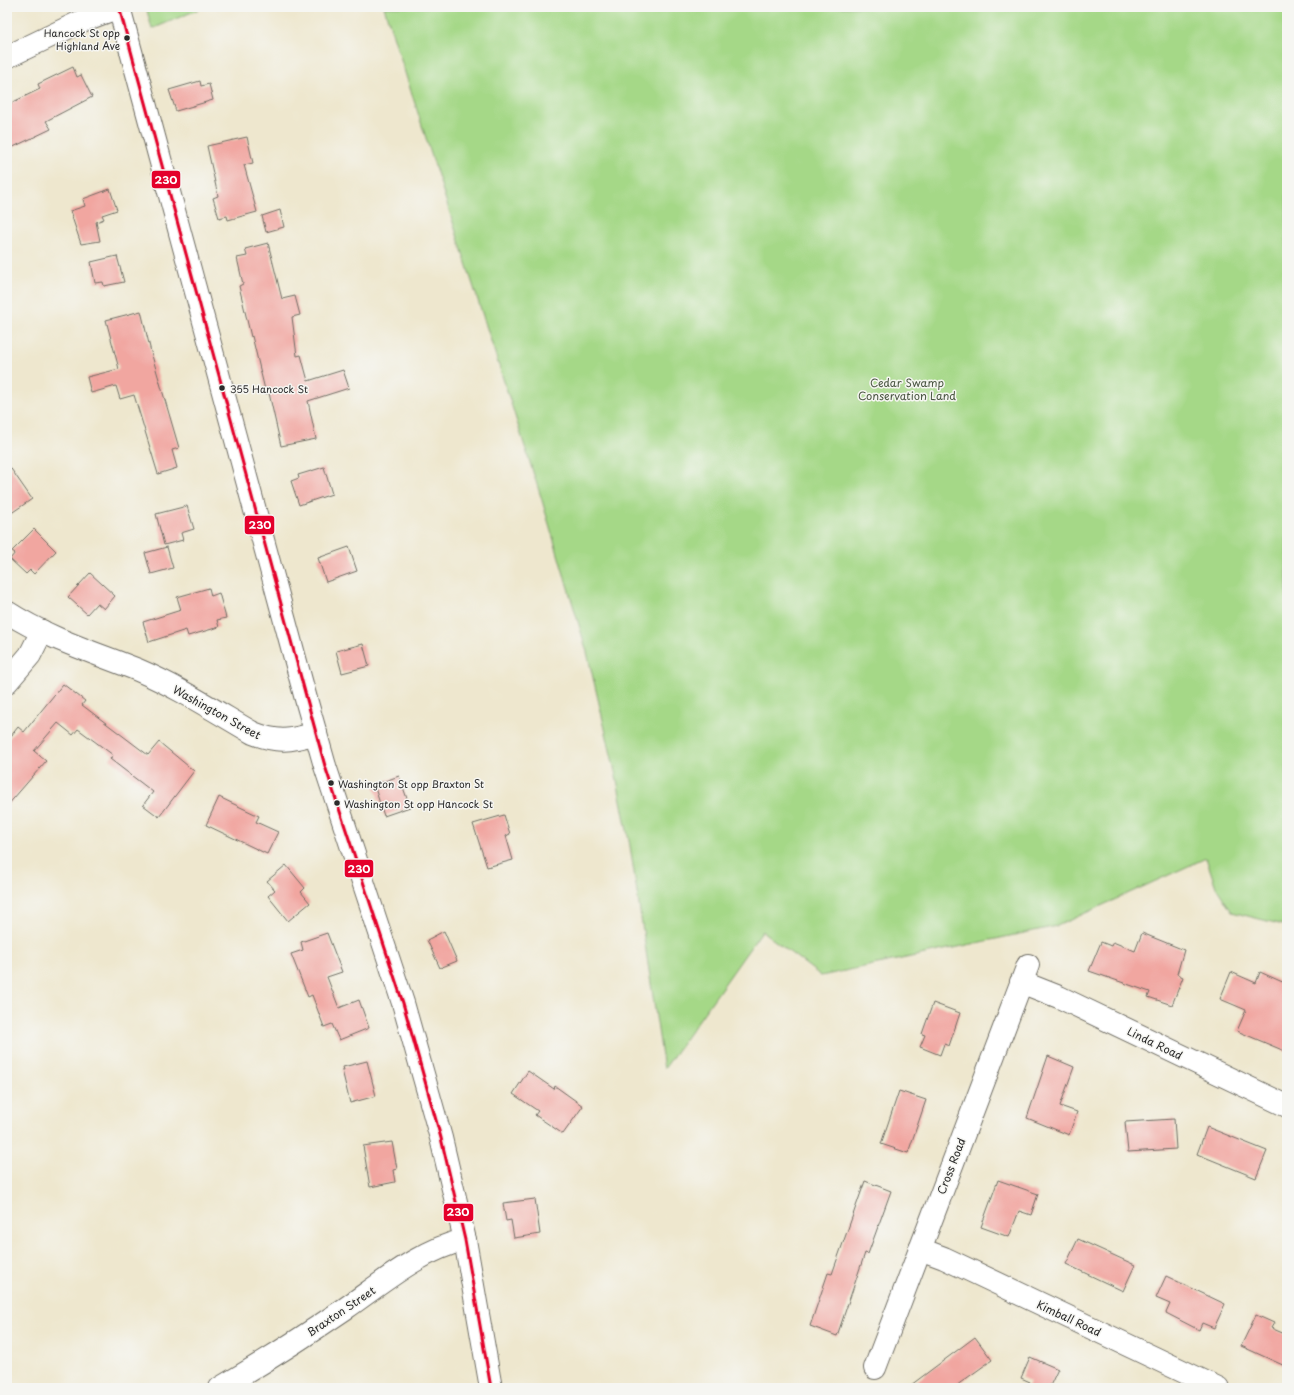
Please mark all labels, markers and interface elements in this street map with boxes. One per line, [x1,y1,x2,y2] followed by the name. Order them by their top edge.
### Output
[44,25,120,53] place label: Hancock St opp Highland Ave
[122,33,132,43] marker: Hancock St opp Highland Ave
[151,170,181,189] line badge: 230
[155,171,178,188] text: 230
[858,374,956,404] park label: Cedar Swamp Conservation Land
[230,381,308,396] place label: 355 Hancock St
[217,383,227,393] marker: 355 Hancock St
[244,515,275,535] line badge: 230
[249,516,272,533] text: 230
[170,681,265,744] street label: Washington Street
[338,776,484,791] place label: Washington St opp Braxton St
[326,778,336,788] marker: Washington St opp Braxton St
[344,796,493,811] place label: Washington St opp Hancock St
[332,798,342,808] marker: Washington St opp Hancock St
[344,859,374,878] line badge: 230
[348,860,371,877] text: 230
[1124,1022,1186,1064] street label: Linda Road
[932,1135,970,1197] street label: Cross Road
[443,1203,474,1222] line badge: 230
[447,1203,470,1220] text: 230
[303,1281,379,1340] street label: Braxton Street
[1034,1296,1104,1340] street label: Kimball Road

